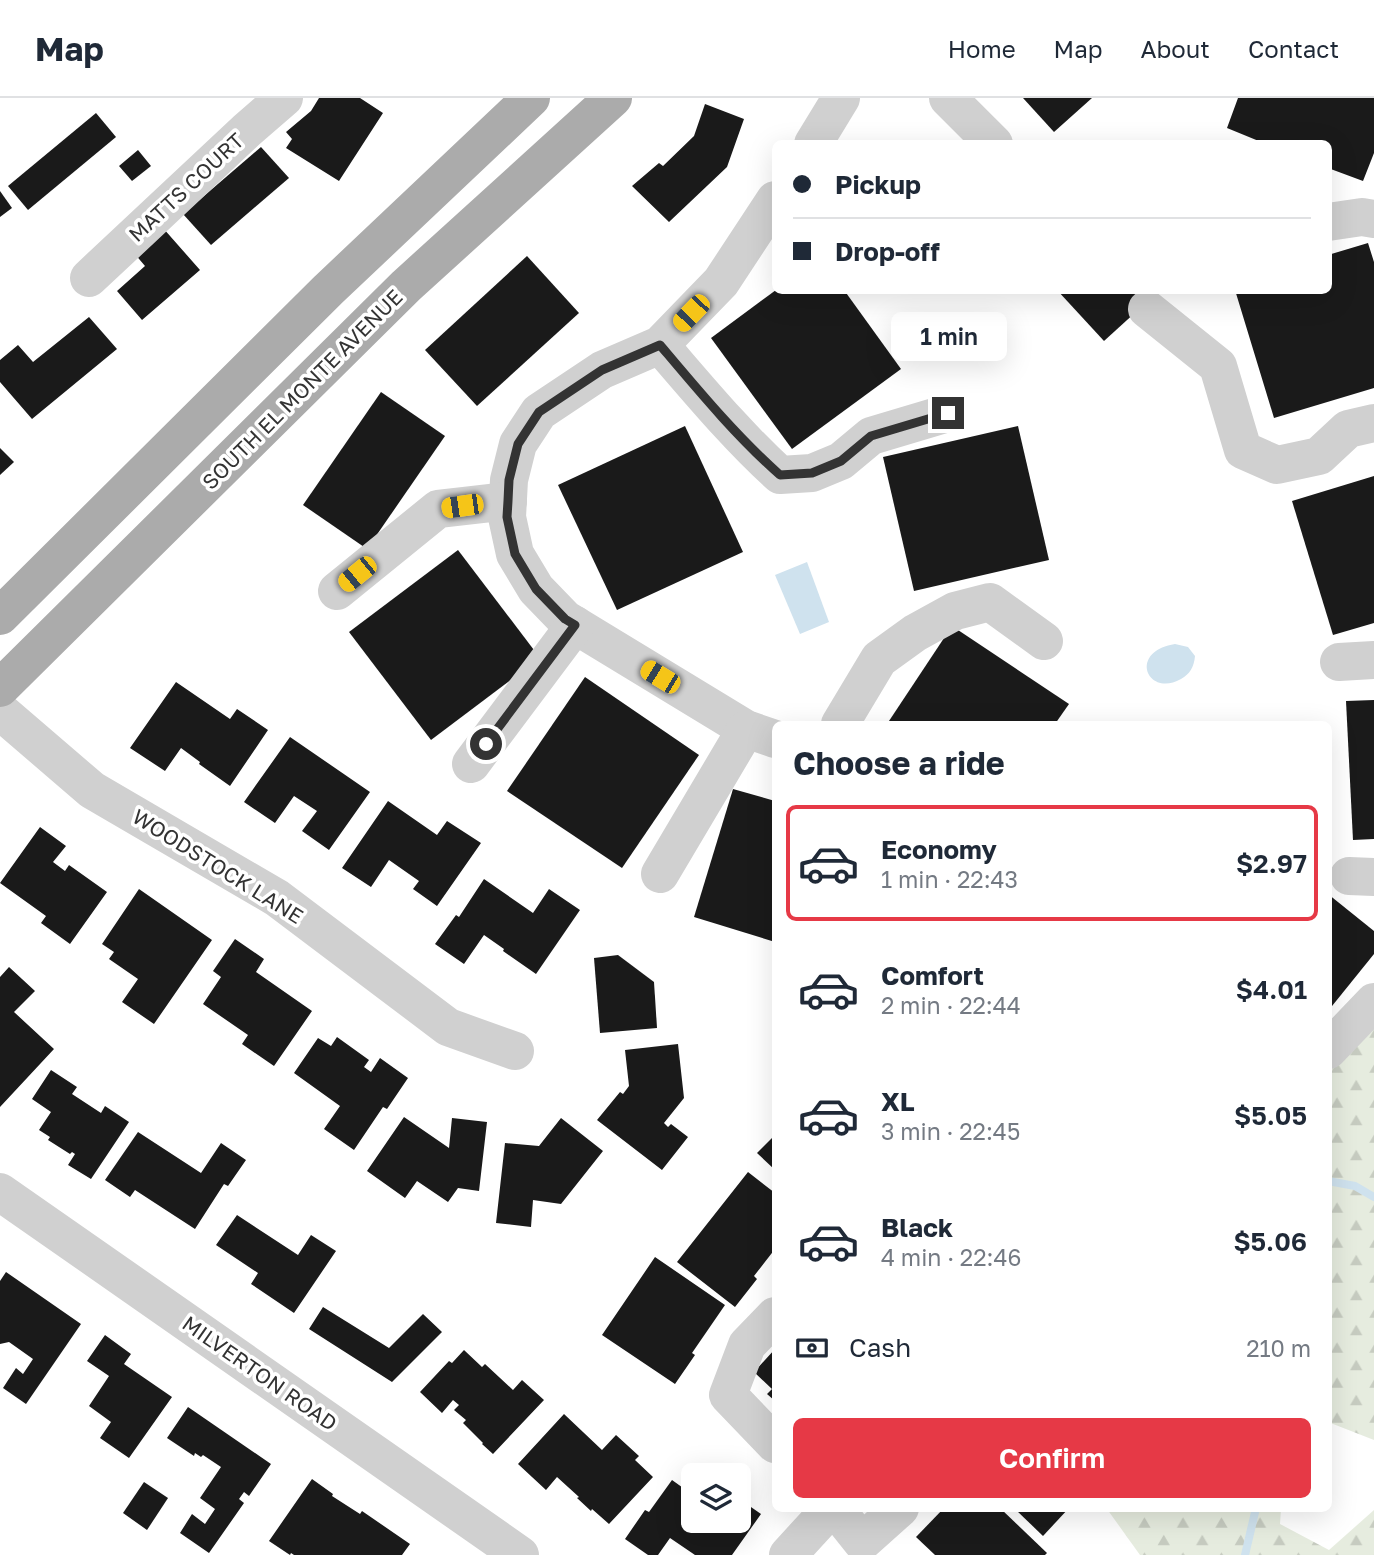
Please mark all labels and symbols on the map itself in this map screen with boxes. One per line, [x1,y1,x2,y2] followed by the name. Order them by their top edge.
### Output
[123,127,249,247] street label: MATTS COURT
[197,284,407,494] street label: SOUTH EL MONTE AVENUE
[669,291,714,335] car
[890,312,1006,360] callout: 1 min
[932,397,964,429] route end
[440,493,485,519] car
[335,553,380,595] car
[637,657,684,697] car
[470,728,502,760] route start
[128,803,308,929] street label: WOODSTOCK LANE
[178,1310,342,1436] street label: MILVERTON ROAD

